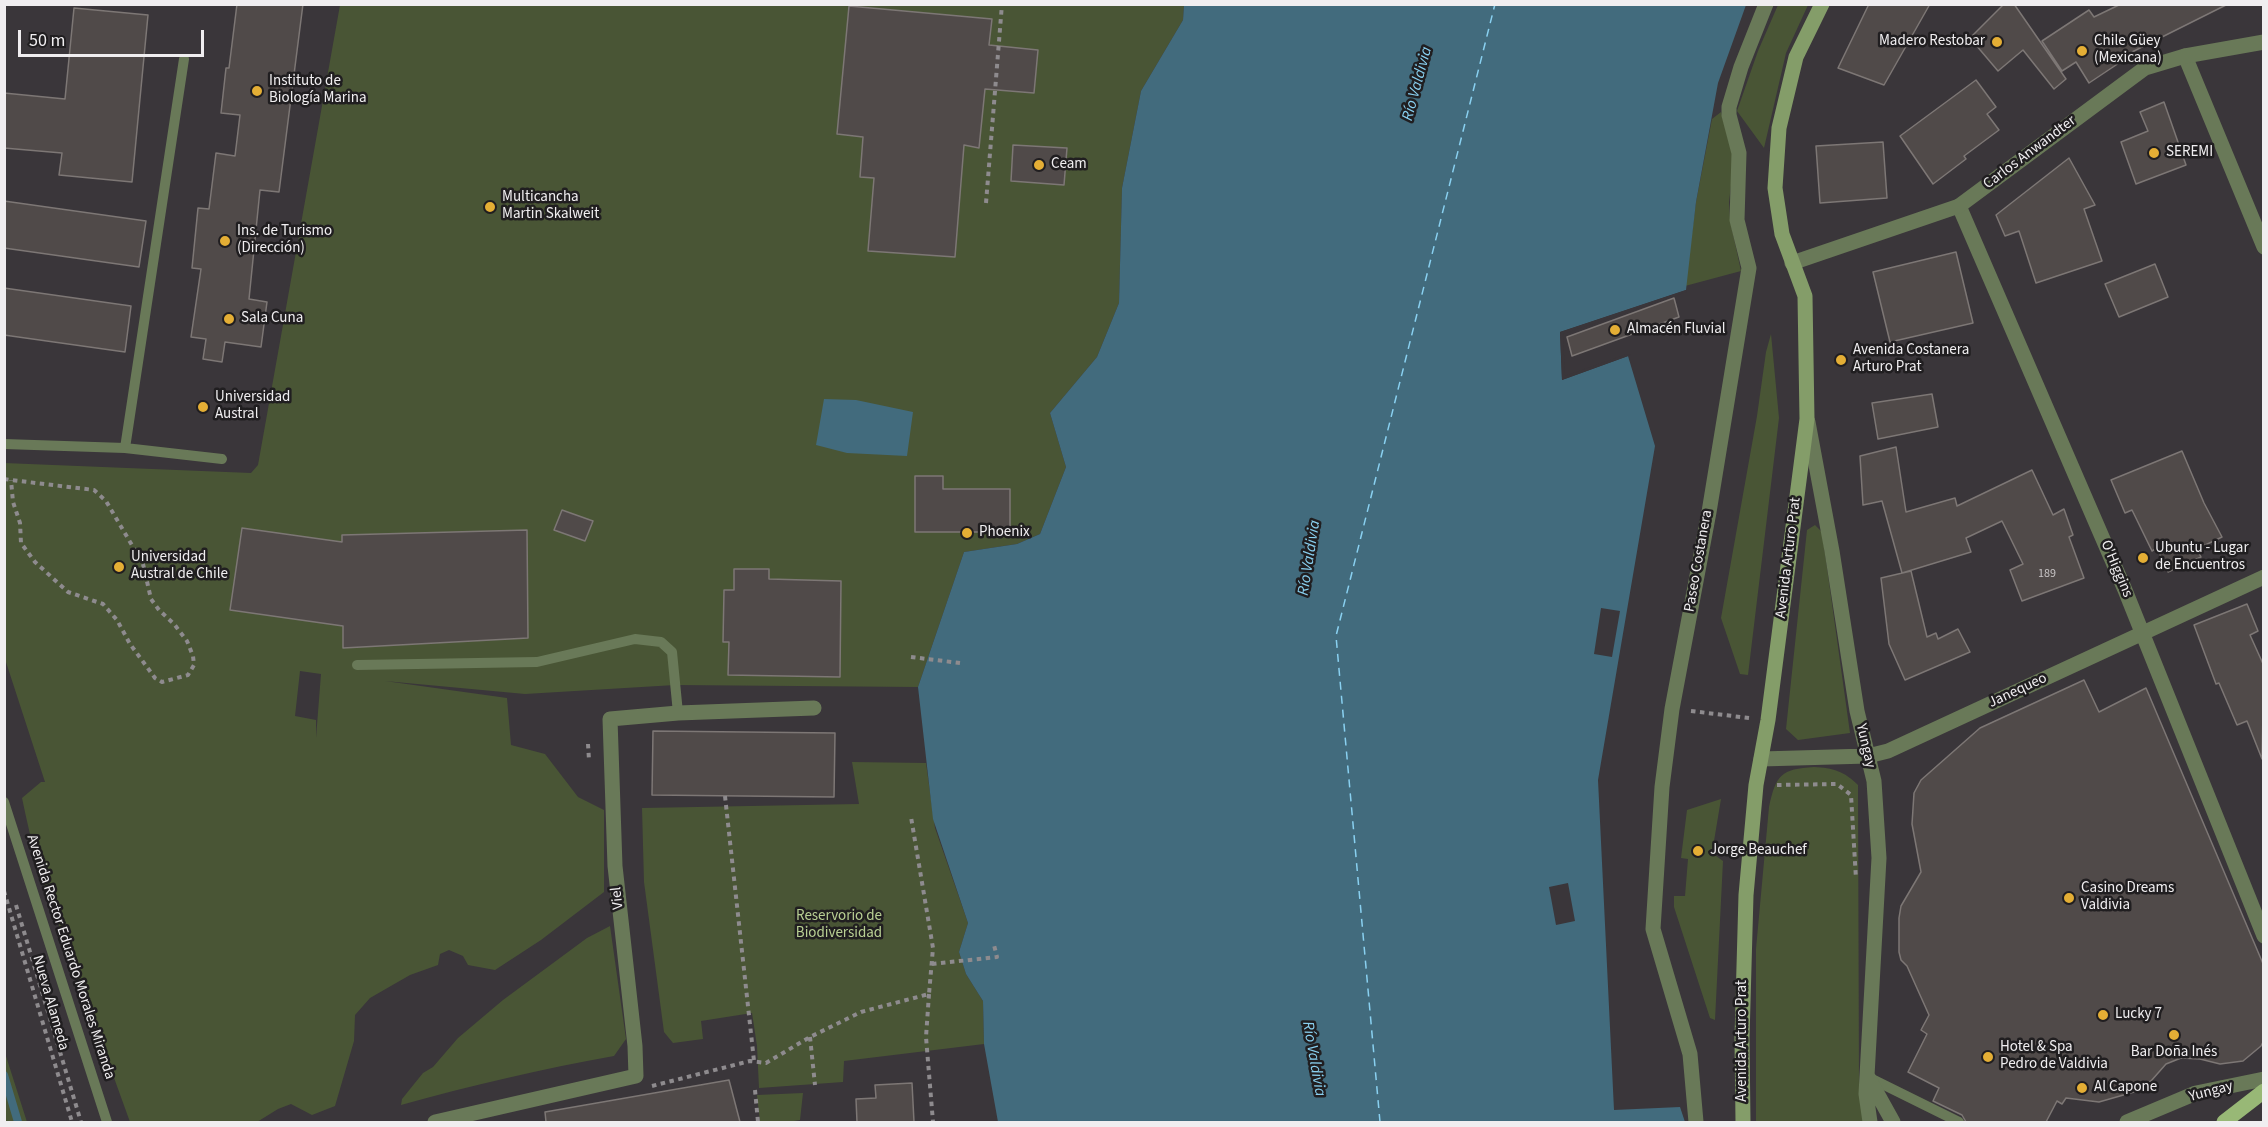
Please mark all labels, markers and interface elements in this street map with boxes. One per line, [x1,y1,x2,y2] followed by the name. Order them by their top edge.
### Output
[21,18,207,56] scale bar
[29,28,65,53] text: 50 m
[1879,33,1985,51] place label: Madero Restobar
[2094,33,2162,68] place label: Chile Güey (Mexicana)
[1990,35,2004,49] marker: Madero Restobar
[2075,44,2089,58] marker: Chile Güey (Mexicana)
[1399,45,1437,123] water label: Río Valdivia
[269,73,367,108] place label: Instituto de Biología Marina
[250,84,264,98] marker: Instituto de Biología Marina
[1980,112,2080,194] street label: Carlos Anwandter
[2166,144,2213,162] place label: SEREMI
[2147,146,2161,160] marker: SEREMI
[1051,156,1087,174] place label: Ceam
[1032,158,1046,172] marker: Ceam
[502,189,599,224] place label: Multicancha Martin Skalweit
[483,200,497,214] marker: Multicancha Martin Skalweit
[237,223,332,258] place label: Ins. de Turismo (Dirección)
[218,234,232,248] marker: Ins. de Turismo (Dirección)
[241,310,303,328] place label: Sala Cuna
[222,312,236,326] marker: Sala Cuna
[1627,321,1726,339] place label: Almacén Fluvial
[1608,323,1622,337] marker: Almacén Fluvial
[1853,342,1969,377] place label: Avenida Costanera Arturo Prat
[1834,353,1848,367] marker: Avenida Costanera Arturo Prat
[215,389,290,424] place label: Universidad Austral
[196,400,210,414] marker: Universidad Austral
[1773,496,1805,620] street label: Avenida Arturo Prat
[1681,509,1717,613] street label: Paseo Costanera
[1295,519,1325,597] water label: Río Valdivia
[979,524,1030,542] place label: Phoenix
[960,526,974,540] marker: Phoenix
[2096,538,2136,600] street label: O'Higgins
[2155,540,2249,575] place label: Ubuntu - Lugar de Encuentros
[131,549,228,584] place label: Universidad Austral de Chile
[2136,551,2150,565] marker: Ubuntu - Lugar de Encuentros
[112,560,126,574] marker: Universidad Austral de Chile
[2038,567,2056,581] house number: 189
[1986,670,2050,712] street label: Janequeo
[1851,722,1879,770] street label: Yungay
[22,832,118,1082] street label: Avenida Rector Eduardo Morales Miranda
[1710,842,1807,860] place label: Jorge Beauchef
[1691,844,1705,858] marker: Jorge Beauchef
[2081,880,2174,915] place label: Casino Dreams Valdivia
[608,886,628,910] street label: Viel
[2062,891,2076,905] marker: Casino Dreams Valdivia
[796,908,882,943] park label: Reservorio de Biodiversidad
[28,953,72,1053] street label: Nueva Alameda
[1734,980,1752,1102] street label: Avenida Arturo Prat
[2115,1006,2162,1024] place label: Lucky 7
[2096,1008,2110,1022] marker: Lucky 7
[1297,1020,1329,1098] water label: Río Valdivia
[2167,1028,2181,1042] marker: Bar Doña Inés
[2000,1039,2108,1074] place label: Hotel & Spa Pedro de Valdivia
[2131,1044,2217,1062] place label: Bar Doña Inés
[1981,1050,1995,1064] marker: Hotel & Spa Pedro de Valdivia
[2187,1077,2235,1107] street label: Yungay
[2094,1079,2157,1097] place label: Al Capone
[2075,1081,2089,1095] marker: Al Capone

